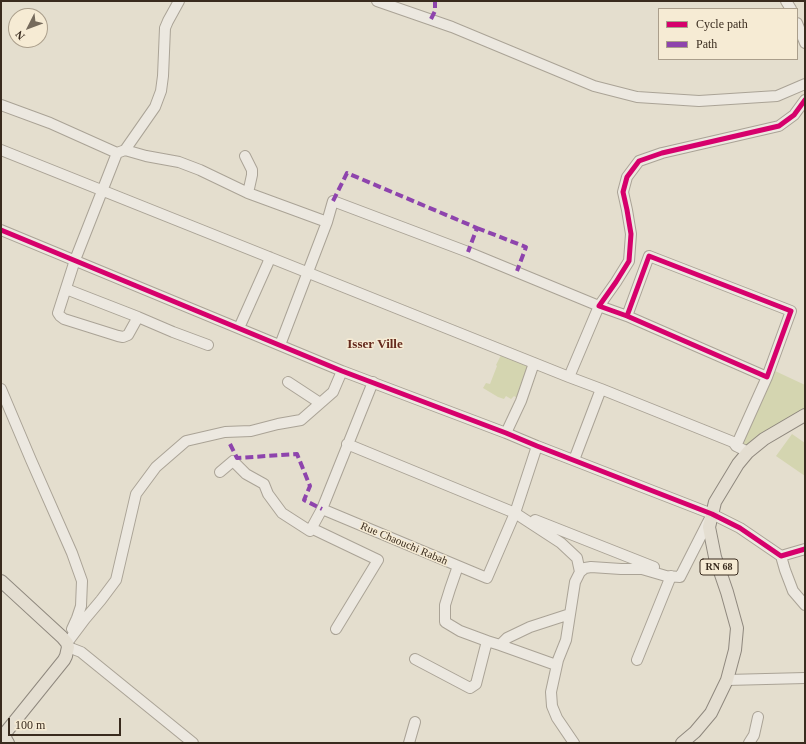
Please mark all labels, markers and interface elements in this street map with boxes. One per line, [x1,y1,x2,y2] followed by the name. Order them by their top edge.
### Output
[8,8,48,48] north arrow
[658,8,798,60] legend
[696,17,748,31] text: Cycle path
[13,28,27,42] text: N
[696,37,717,51] text: Path
[344,337,406,353] district label: Isser Ville
[352,517,456,571] street label: Rue Chaouchi Rabah
[700,559,738,575] road number: RN 68
[10,710,123,736] scale bar
[15,718,45,732] text: 100 m

